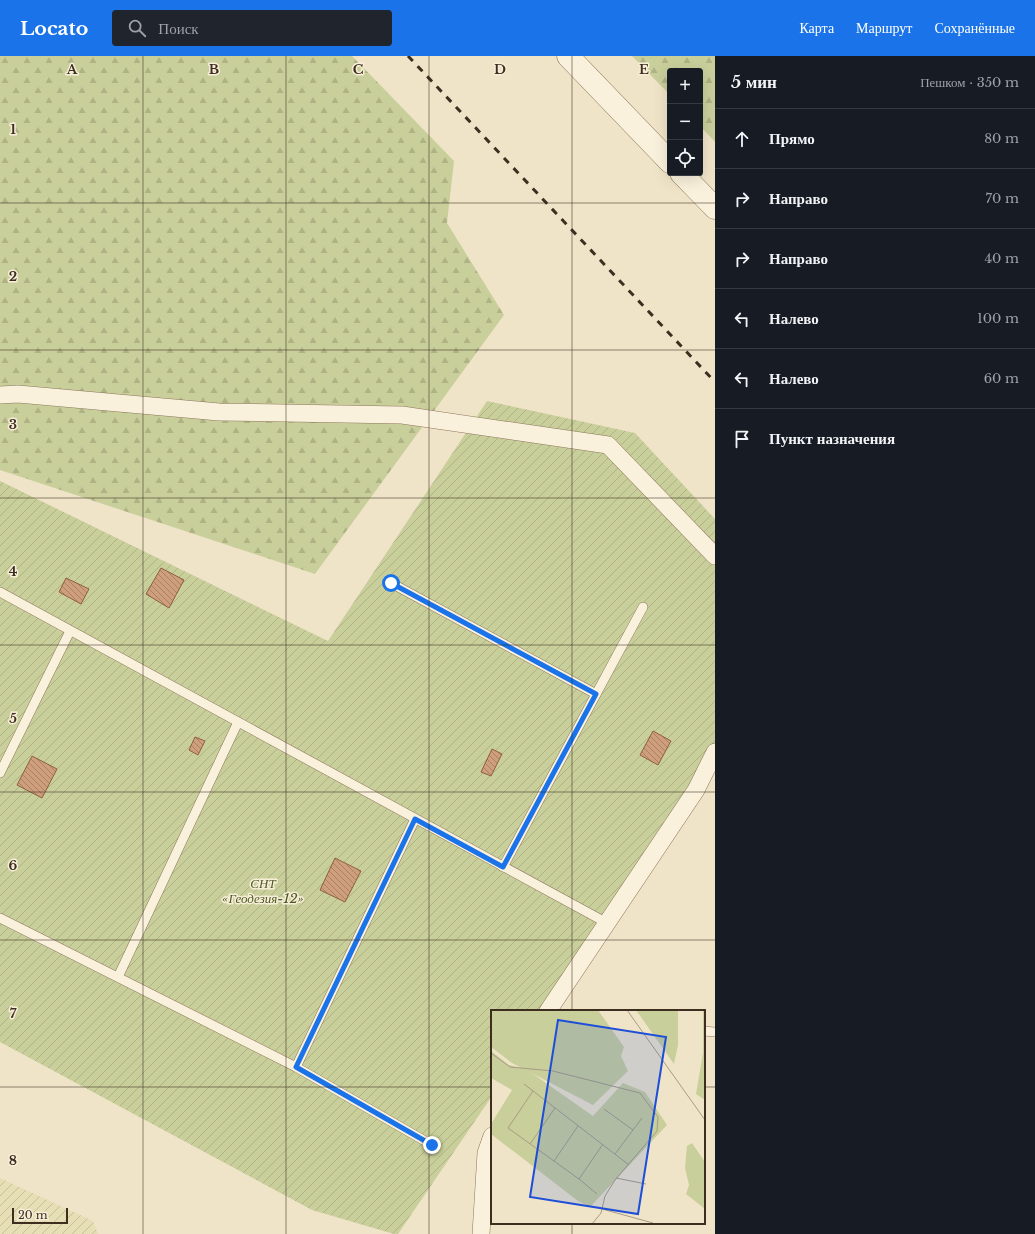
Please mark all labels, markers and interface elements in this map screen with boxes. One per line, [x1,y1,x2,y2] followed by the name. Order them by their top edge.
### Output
[112,10,392,46] search box
[20,17,88,40] text: Locato
[126,17,148,39] icon: search
[158,19,199,38] text: Поиск
[799,19,834,37] text: Карта
[856,19,912,37] text: Маршрут
[934,19,1015,37] text: Сохранённые
[66,61,78,78] text: A
[209,61,219,78] text: B
[353,61,364,78] text: C
[494,61,506,78] text: D
[639,61,649,78] text: E
[667,68,703,176] map controls
[667,68,703,104] button: +
[731,72,777,93] text: 5 мин
[920,74,1019,91] text: Пешком · 350 m
[667,104,703,140] button: −
[10,121,16,138] text: 1
[731,128,753,150] icon: ahead
[769,129,815,148] text: Прямо
[984,130,1019,147] text: 80 m
[667,140,703,176] button: locate
[731,188,753,210] icon: right
[769,189,828,208] text: Направо
[986,190,1019,207] text: 70 m
[731,248,753,270] icon: right
[769,249,828,268] text: Направо
[984,250,1019,267] text: 40 m
[9,268,17,285] text: 2
[731,308,753,330] icon: left
[769,309,819,328] text: Налево
[977,310,1019,327] text: 100 m
[731,368,753,390] icon: left
[769,369,819,388] text: Налево
[984,370,1019,387] text: 60 m
[9,416,17,433] text: 3
[731,428,753,450] icon: arrive
[769,429,895,448] text: Пункт назначения
[9,563,18,580] text: 4
[382,574,400,592] route start
[9,710,17,727] text: 5
[9,857,18,874] text: 6
[222,875,304,907] park label: СНТ «Геодезия-12»
[10,1005,17,1022] text: 7
[491,1010,705,1224] inset map
[423,1136,441,1154] route end
[9,1152,17,1169] text: 8
[12,1206,68,1225] scale bar
[18,1208,48,1222] text: 20 m

